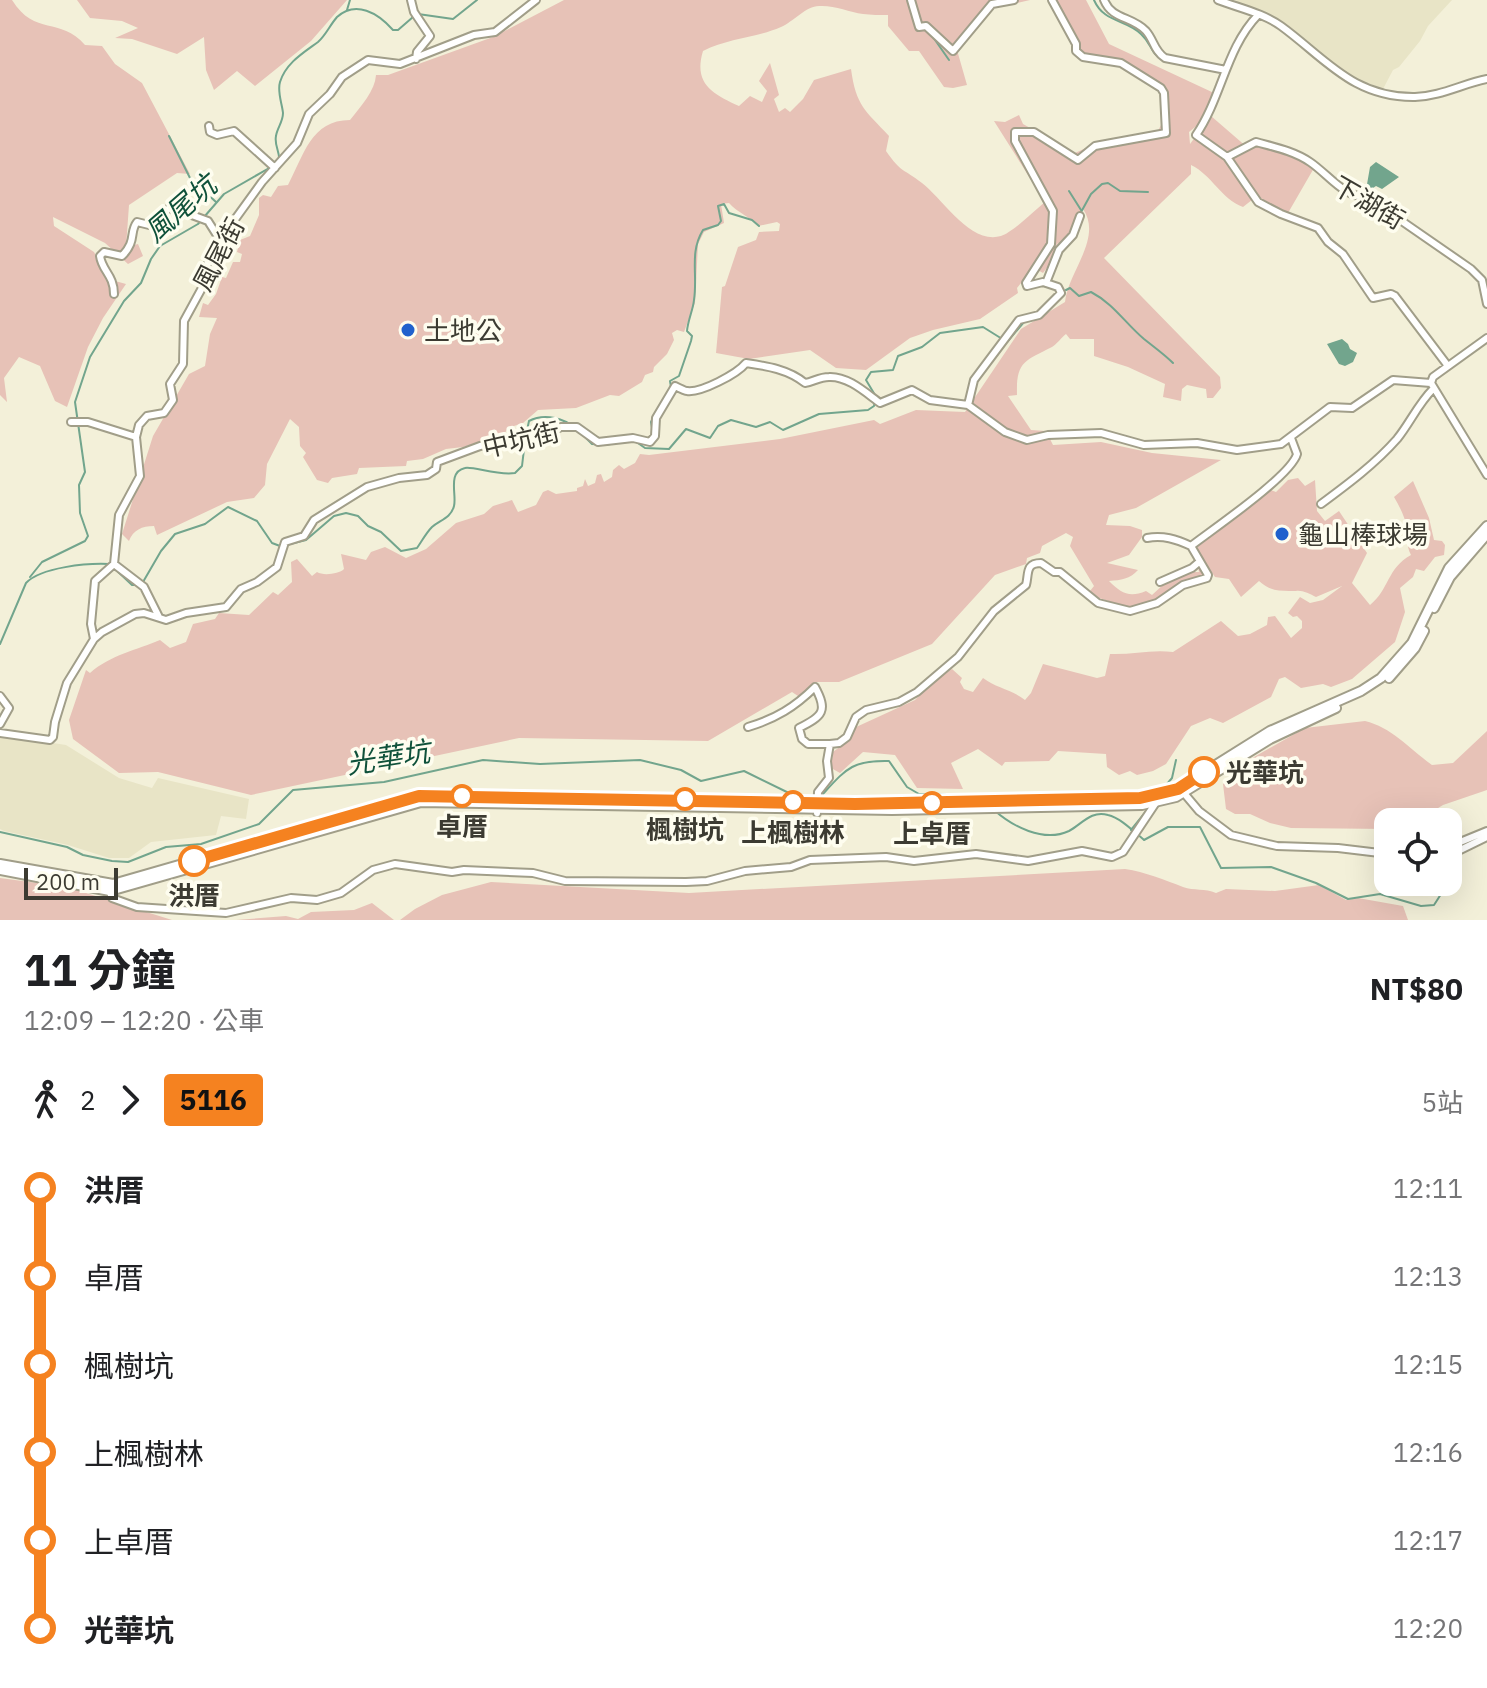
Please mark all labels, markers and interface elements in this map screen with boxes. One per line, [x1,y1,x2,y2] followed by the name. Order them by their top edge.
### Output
[136,164,227,250] water label: 風尾坑
[1327,168,1411,236] street label: 下湖街
[185,212,251,296] street label: 風尾街
[424,313,502,347] place label: 土地公
[399,321,417,339] marker: 土地公
[479,414,563,464] street label: 中坑街
[1298,517,1428,551] place label: 龜山棒球場
[1273,525,1291,543] marker: 龜山棒球場
[344,732,436,782] water label: 光華坑
[1226,755,1304,789] place label: 光華坑
[1189,757,1219,787] marker: 光華坑
[451,785,473,807] marker: 卓厝
[674,788,696,810] marker: 楓樹坑
[782,791,804,813] marker: 上楓樹林
[921,792,943,814] marker: 上卓厝
[1374,808,1462,896] map controls
[1374,808,1462,896] button: locate
[436,809,488,843] place label: 卓厝
[646,812,724,846] place label: 楓樹坑
[741,815,845,849] place label: 上楓樹林
[893,816,971,850] place label: 上卓厝
[179,846,209,876] marker: 洪厝
[24,864,118,900] scale bar
[36,867,100,896] text: 200 m
[168,878,220,912] place label: 洪厝
[24,941,175,998] text: 11 分鐘
[1370,969,1463,1008] text: NT$80
[24,1003,264,1037] text: 12:09 – 12:20 · 公車
[24,1078,68,1122] icon: walk
[108,1078,152,1122] icon: forward
[180,1081,247,1118] text: 5116
[80,1083,96,1117] text: 2
[1421,1085,1463,1119] text: 5站
[84,1170,144,1209] text: 洪厝
[1393,1171,1463,1205] text: 12:11
[84,1258,144,1297] text: 卓厝
[1393,1259,1463,1293] text: 12:13
[84,1346,174,1385] text: 楓樹坑
[1393,1347,1463,1381] text: 12:15
[84,1434,204,1473] text: 上楓樹林
[1393,1435,1463,1469] text: 12:16
[84,1522,174,1561] text: 上卓厝
[1393,1523,1463,1557] text: 12:17
[84,1610,174,1649] text: 光華坑
[1393,1611,1463,1645] text: 12:20

